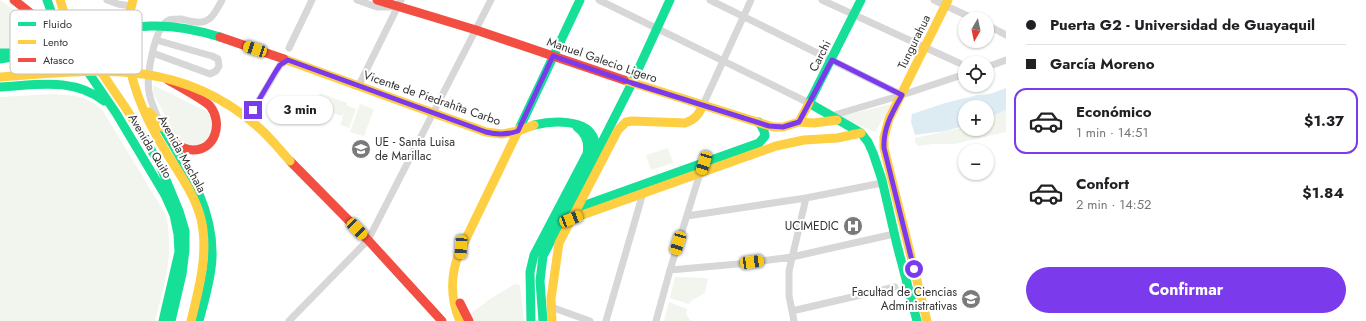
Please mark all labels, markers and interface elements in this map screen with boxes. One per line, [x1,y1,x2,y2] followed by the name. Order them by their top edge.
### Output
[10,10,142,74] legend
[893,12,935,72] street label: Tungurahua
[958,12,994,48] north arrow
[958,12,994,180] map controls
[1050,14,1315,36] text: Puerta G2 - Universidad de Guayaquil
[43,16,72,32] text: Fluido
[544,33,660,87] street label: Manuel Galecio Ligero
[43,34,68,50] text: Lento
[804,37,836,75] street label: Carchi
[242,40,268,58] car
[43,52,74,68] text: Atasco
[1050,53,1155,75] text: García Moreno
[958,56,994,92] button: locate
[361,66,504,130] street label: Vicente de Piedrahíta Carbo
[267,96,333,124] callout: 3 min
[283,100,317,119] text: 3 min
[958,100,994,136] button: +
[244,101,262,119] route end
[1076,101,1151,123] text: Económico
[1028,103,1064,139] icon: car
[124,110,177,182] street label: Avenida Quito
[1304,110,1344,132] text: $1.37
[153,112,211,196] street label: Avenida Machala
[1076,123,1148,142] text: 1 min · 14:51
[375,133,455,165] place label: UE - Santa Luisa de Marillac
[350,138,372,160] school or university icon: UE - Santa Luisa de Marillac
[958,144,994,180] button: −
[695,150,713,176] car
[1076,173,1129,195] text: Confort
[1028,175,1064,211] icon: car
[1302,182,1344,204] text: $1.84
[1076,195,1151,214] text: 2 min · 14:52
[558,209,584,229] car
[842,215,864,237] hospital icon: UCIMEDIC
[344,216,370,242] car
[785,217,839,235] place label: UCIMEDIC
[669,230,687,256] car
[454,235,468,259] car
[739,254,765,270] car
[905,260,923,278] route start
[1026,267,1346,313] button: Confirmar
[852,283,957,315] place label: Facultad de Ciencias Administrativas
[960,288,982,310] school or university icon: Facultad de Ciencias Administrativas

